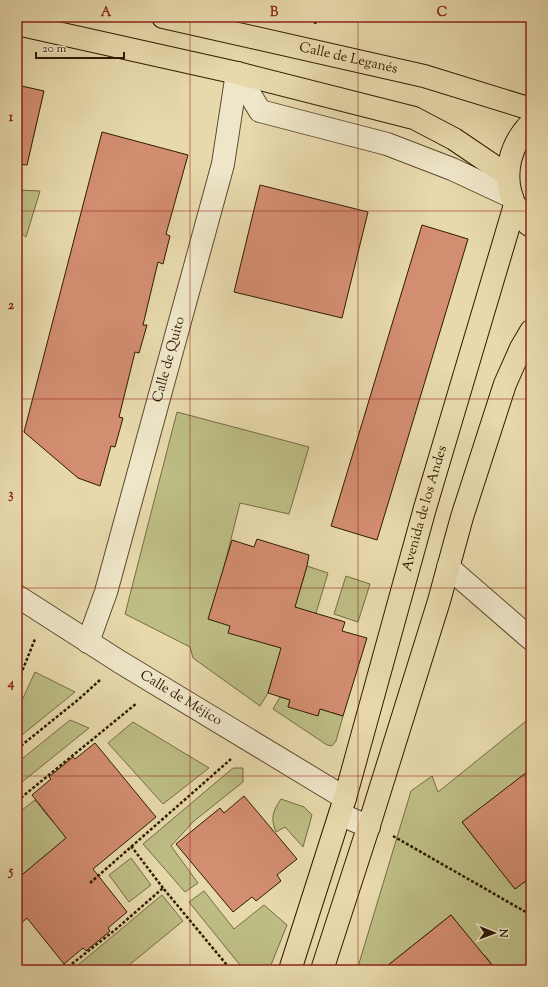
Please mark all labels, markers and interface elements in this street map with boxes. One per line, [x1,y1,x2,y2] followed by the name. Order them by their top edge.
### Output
[101,4,112,22] text: A
[270,4,279,22] text: B
[437,4,447,22] text: C
[36,34,124,60] scale bar
[297,38,400,80] street label: Calle de Leganés
[42,40,67,58] text: 20 m
[9,109,14,127] text: 1
[8,297,15,315] text: 2
[148,314,191,405] street label: Calle de Quito
[398,443,453,574] street label: Avenida de los Andes
[8,486,14,504] text: 3
[136,666,226,731] street label: Calle de Méjico
[7,675,15,693] text: 4
[8,863,14,881] text: 5
[474,913,514,953] north arrow
[495,928,511,938] text: N

